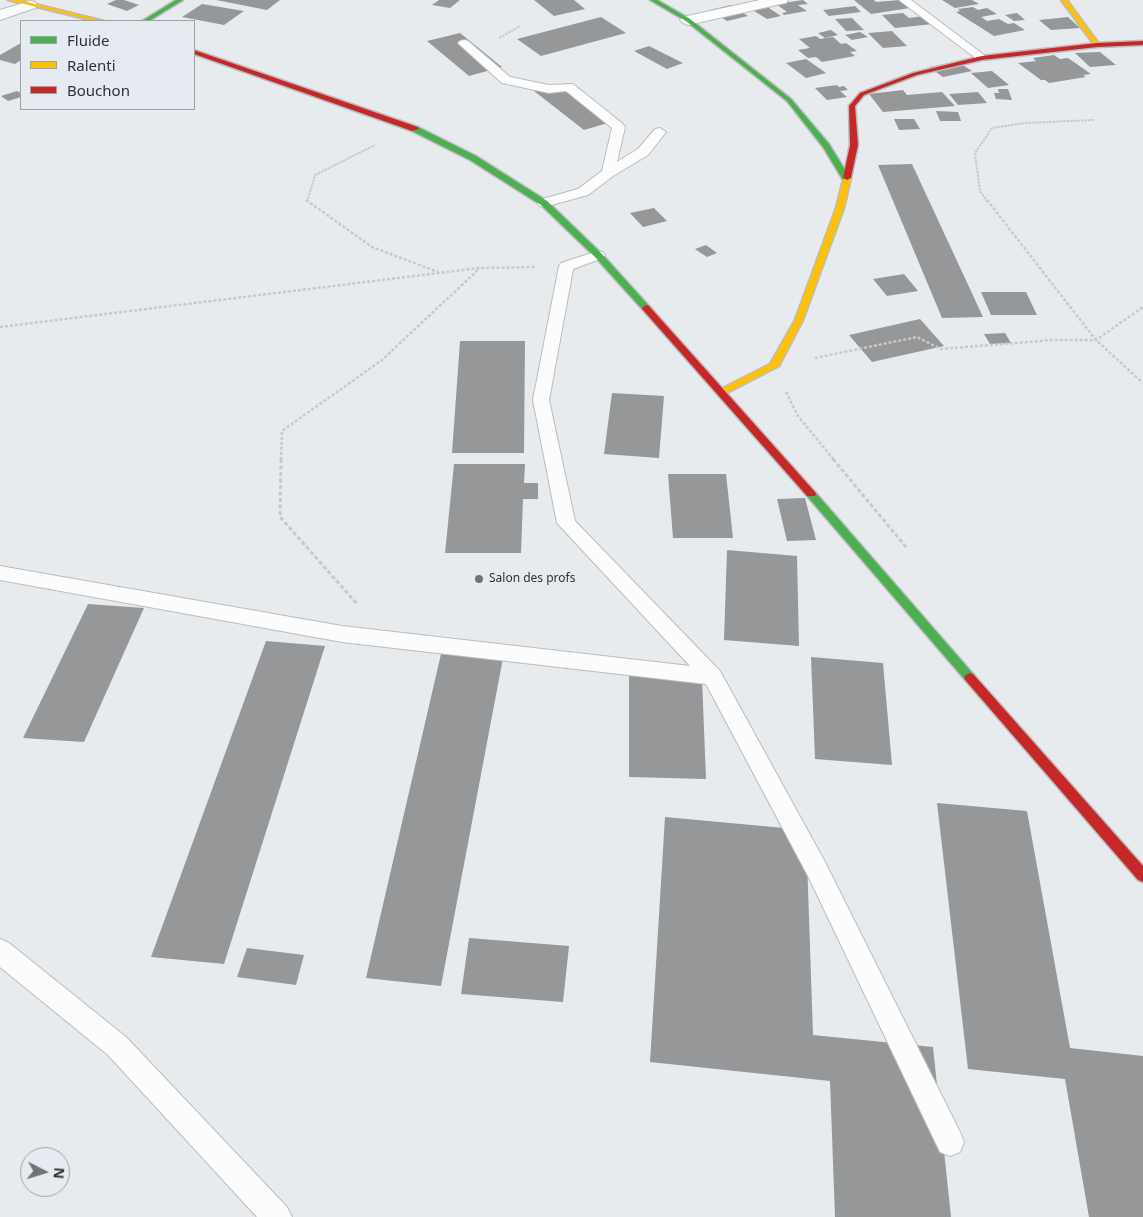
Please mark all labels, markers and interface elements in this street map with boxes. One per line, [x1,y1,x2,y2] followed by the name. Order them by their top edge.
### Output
[20,20,195,110] legend
[67,30,109,50] text: Fluide
[67,55,116,75] text: Ralenti
[67,80,130,100] text: Bouchon
[489,572,575,586] place label: Salon des profs
[473,573,485,585] marker: Salon des profs
[20,1147,70,1197] north arrow
[49,1167,69,1180] text: N

